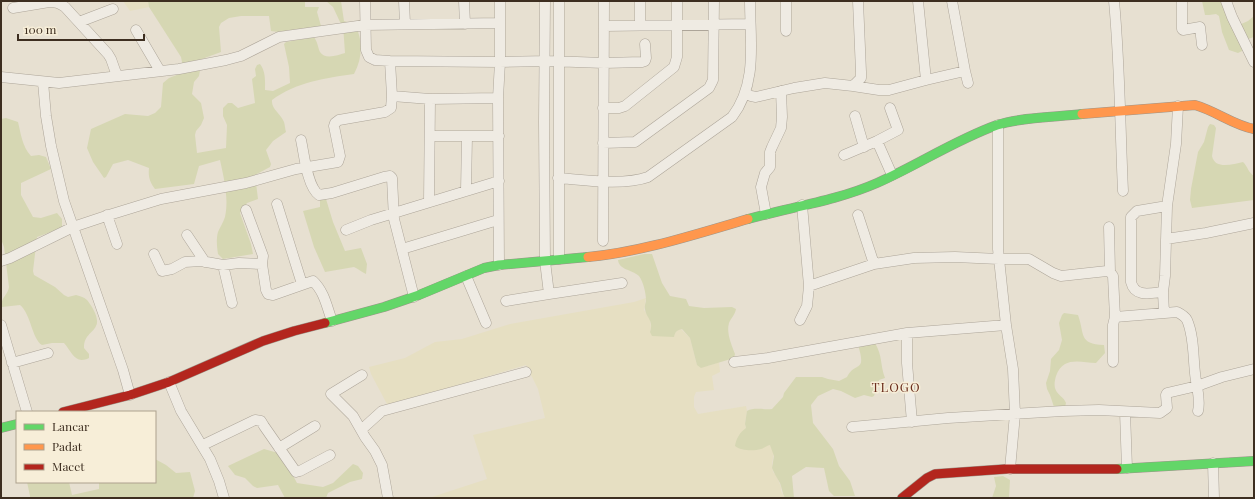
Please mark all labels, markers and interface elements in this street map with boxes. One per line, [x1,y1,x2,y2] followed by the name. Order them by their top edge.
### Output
[18,16,144,42] scale bar
[24,21,57,37] text: 100 m
[871,378,921,395] district label: TLOGO
[16,411,156,483] legend
[52,418,90,434] text: Lancar
[52,438,83,454] text: Padat
[52,458,85,474] text: Macet

